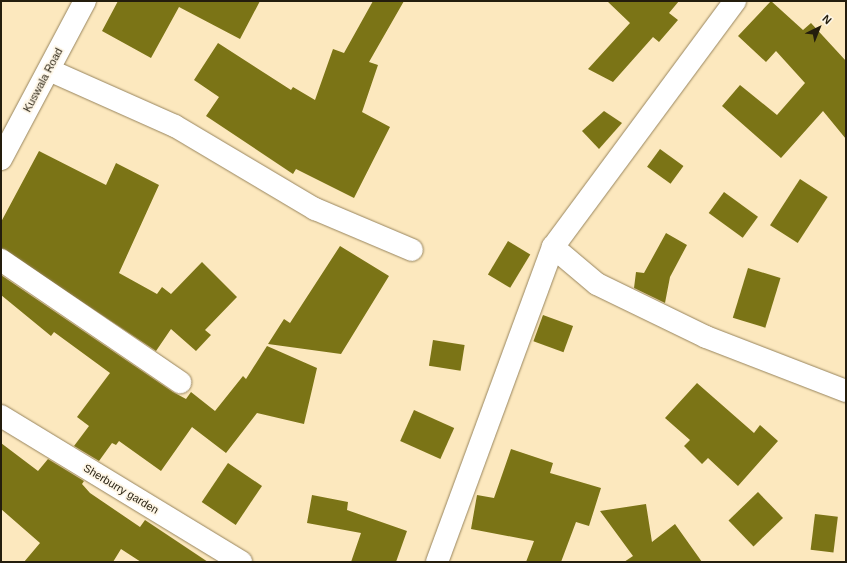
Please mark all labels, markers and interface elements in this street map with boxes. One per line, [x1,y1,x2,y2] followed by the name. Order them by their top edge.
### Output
[799,8,839,48] north arrow
[820,12,834,26] text: N
[21,46,65,114] street label: Kuswala Road
[81,461,161,517] street label: Sherburry garden

